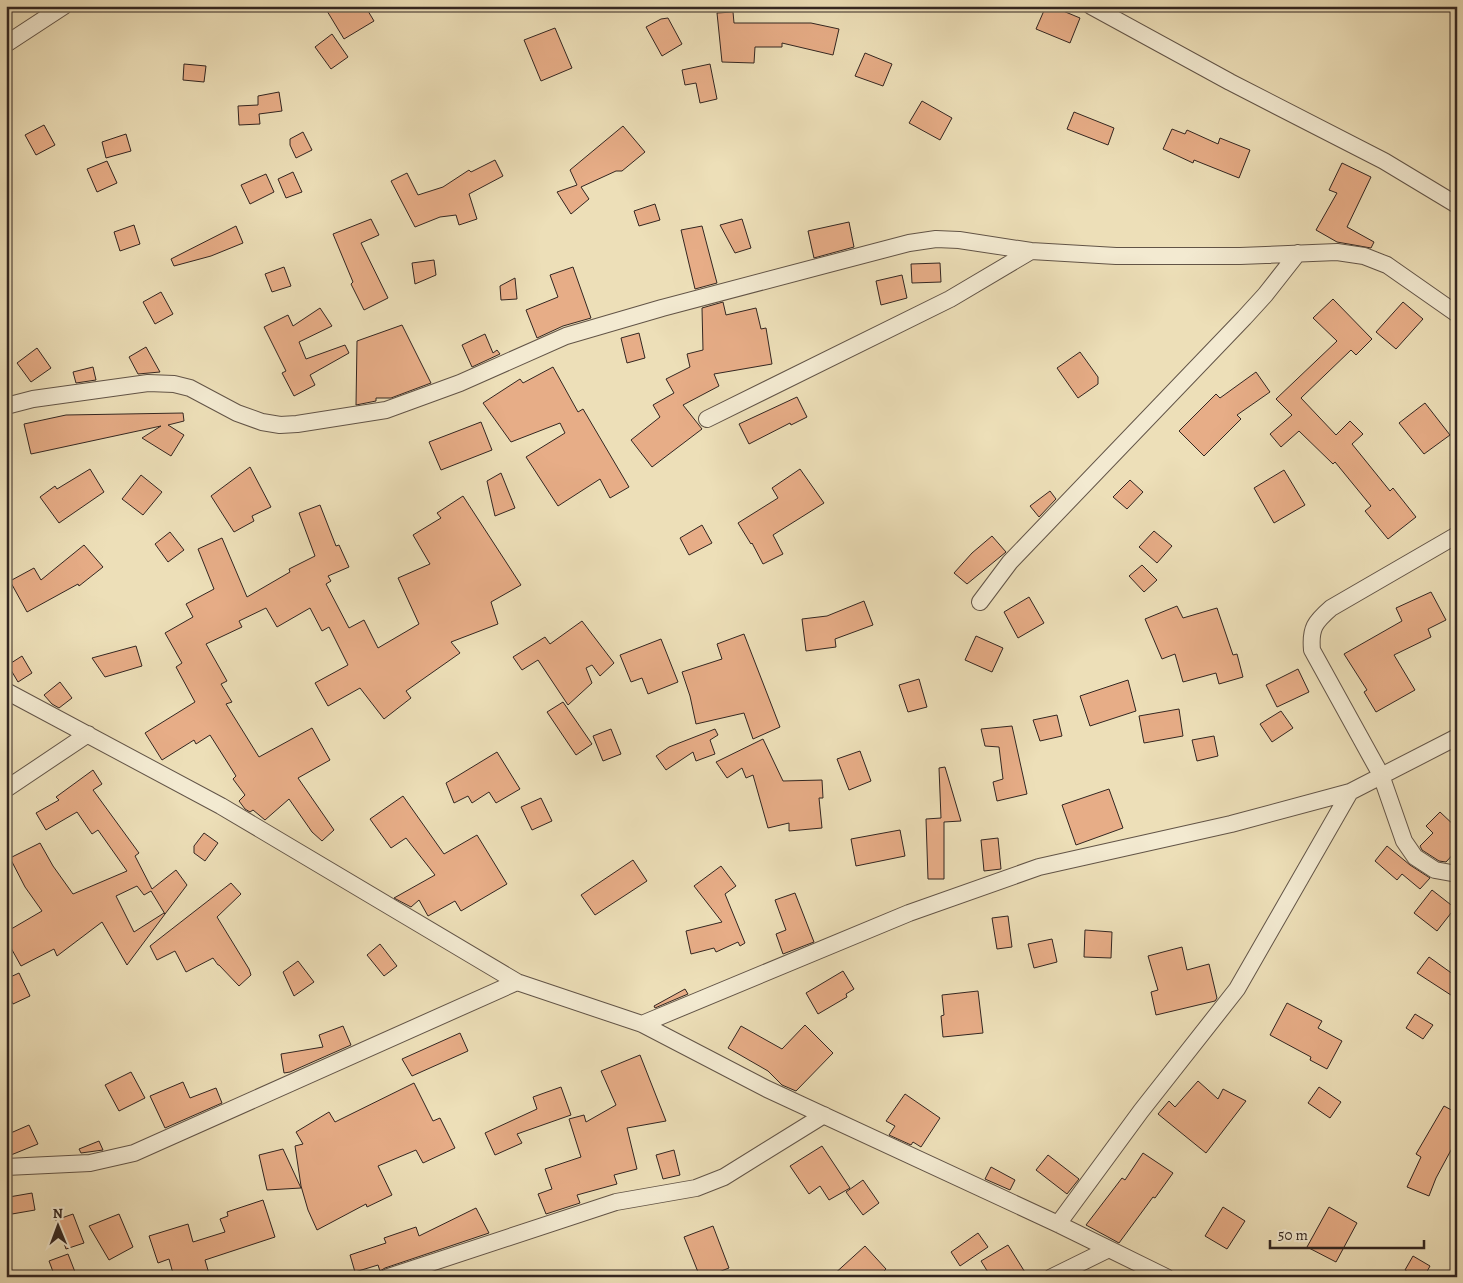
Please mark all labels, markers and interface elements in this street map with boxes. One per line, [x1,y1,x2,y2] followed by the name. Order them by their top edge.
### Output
[32,1200,82,1250] north arrow
[53,1204,63,1223] text: N
[1270,1218,1424,1250] scale bar
[1278,1225,1308,1245] text: 50 m

